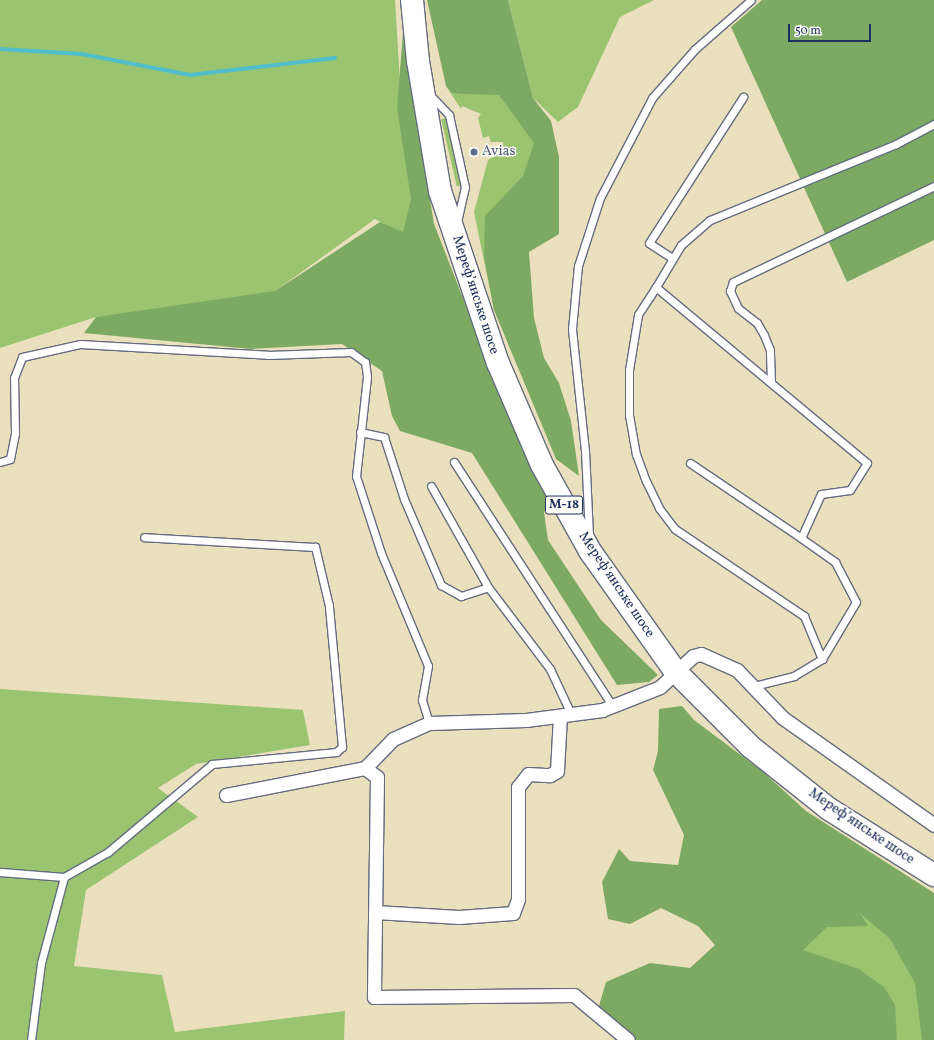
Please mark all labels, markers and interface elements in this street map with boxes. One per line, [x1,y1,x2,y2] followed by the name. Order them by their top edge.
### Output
[790,16,873,42] scale bar
[795,23,821,39] text: 50 m
[482,144,516,160] place label: Avias
[469,147,479,157] marker: Avias
[448,233,502,357] street label: Мереф’янське шосе
[544,494,584,516] road number: М-18
[574,529,658,641] street label: Мереф’янське шосе
[805,785,917,869] street label: Мереф’янське шосе

